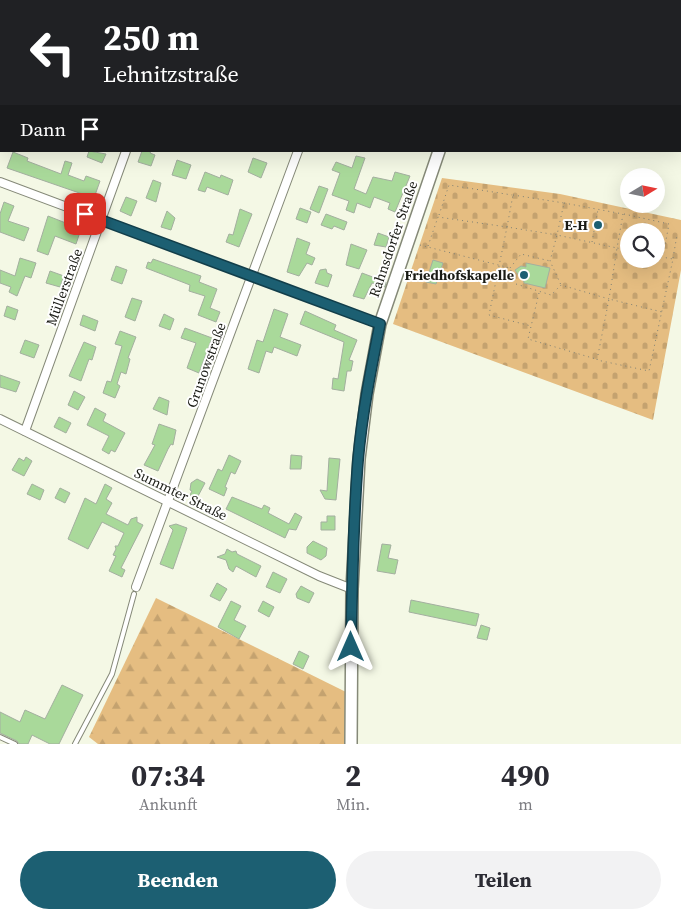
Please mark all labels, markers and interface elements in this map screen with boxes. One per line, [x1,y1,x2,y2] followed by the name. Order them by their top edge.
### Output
[103,14,199,62] text: 250 m
[20,20,85,85] icon: left
[103,59,239,89] text: Lehnitzstraße
[76,115,104,143] icon: arrive
[20,116,66,142] text: Dann
[620,168,665,212] north arrow
[620,168,665,268] map controls
[364,178,422,300] street label: Rahnsdorfer Straße
[64,193,106,235] pin
[71,200,99,228] icon: arrive
[564,215,588,235] place label: E-H
[592,219,604,231] marker: E-H
[620,223,665,268] button: search
[41,246,87,328] street label: Müllerstraße
[405,265,514,285] place label: Friedhofskapelle
[518,269,530,281] marker: Friedhofskapelle
[181,320,231,410] street label: Grunowstraße
[131,463,231,525] street label: Summter Straße
[324,620,376,672] position arrow
[131,755,205,796] text: 07:34
[345,755,361,796] text: 2
[501,755,550,796] text: 490
[139,793,197,815] text: Ankunft
[336,793,370,815] text: Min.
[518,793,533,815] text: m
[20,851,336,909] button: Beenden
[346,851,661,909] button: Teilen

